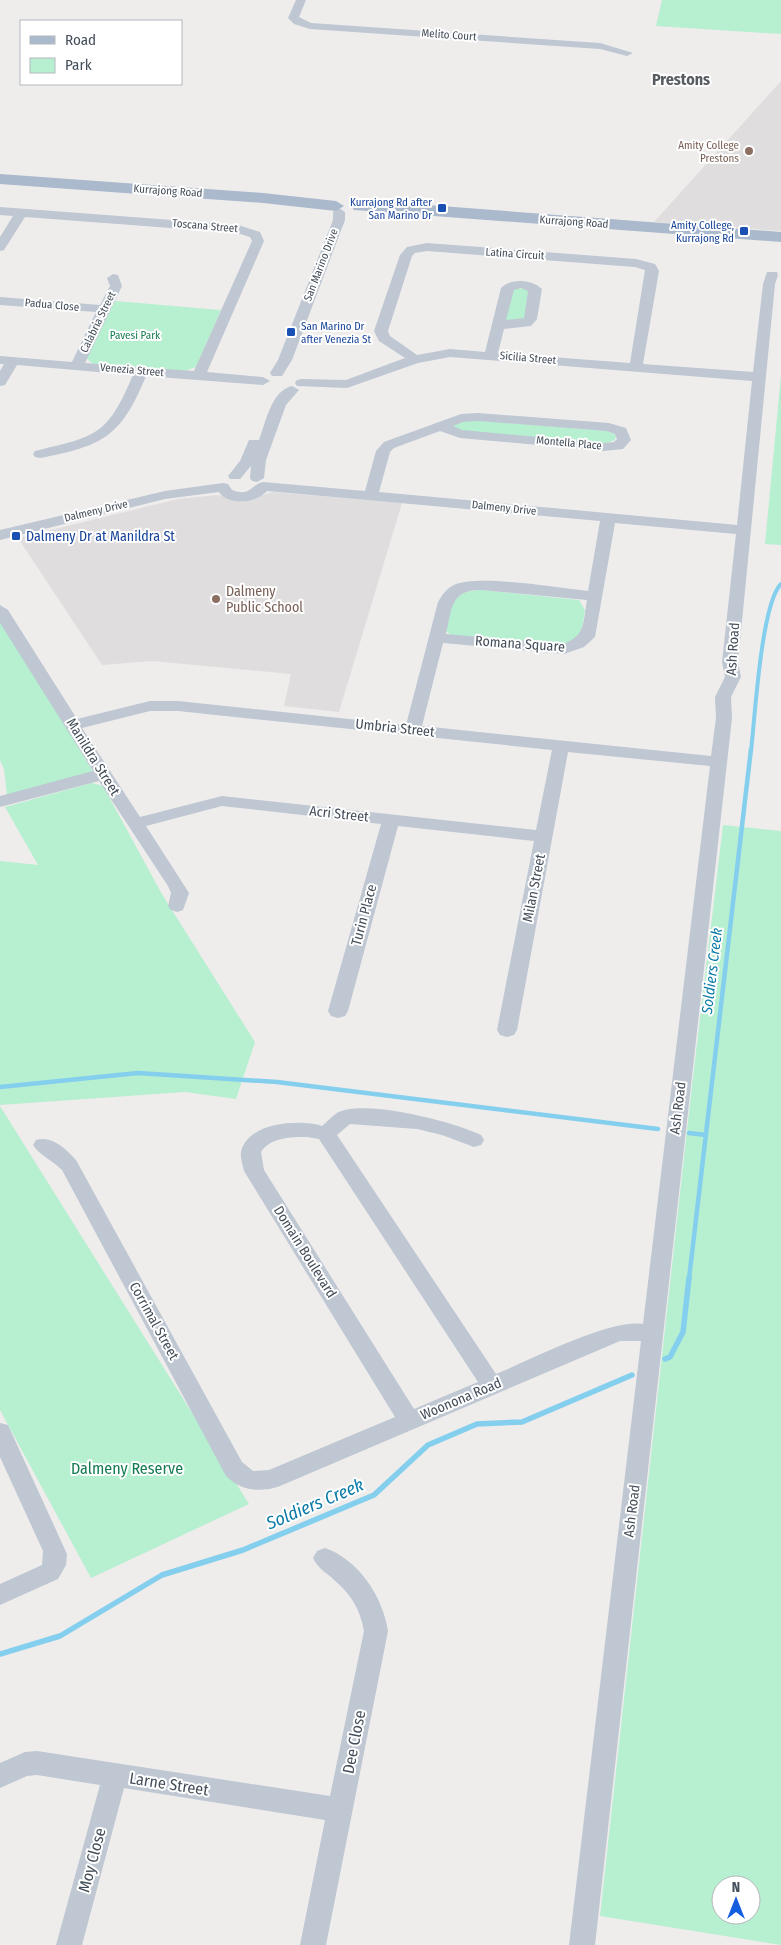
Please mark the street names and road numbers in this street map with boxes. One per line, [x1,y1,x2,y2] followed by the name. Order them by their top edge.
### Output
[421,27,477,43] street label: Melito Court
[133,182,203,200] street label: Kurrajong Road
[539,213,609,231] street label: Kurrajong Road
[172,217,239,235] street label: Toscana Street
[301,227,341,303] street label: San Marino Drive
[485,245,545,263] street label: Latina Circuit
[78,289,119,355] street label: Calabria Street
[24,296,80,314] street label: Padua Close
[499,349,557,367] street label: Sicilia Street
[100,361,165,379] street label: Venezia Street
[536,434,602,452] street label: Montella Place
[63,497,129,525] street label: Dalmeny Drive
[471,498,537,518] street label: Dalmeny Drive
[723,622,743,676] street label: Ash Road
[475,632,566,656] street label: Romana Square
[63,715,124,799] street label: Manildra Street
[355,715,436,741] street label: Umbria Street
[309,802,370,826] street label: Acri Street
[519,852,549,924] street label: Milan Street
[348,882,380,947] street label: Turin Place
[666,1081,690,1135] street label: Ash Road
[270,1203,340,1301] street label: Domain Boulevard
[126,1279,183,1363] street label: Corrimal Street
[418,1374,504,1424] street label: Woonona Road
[620,1484,644,1538] street label: Ash Road
[339,1709,369,1775] street label: Dee Close
[128,1768,211,1800] street label: Larne Street
[74,1826,110,1894] street label: Moy Close

